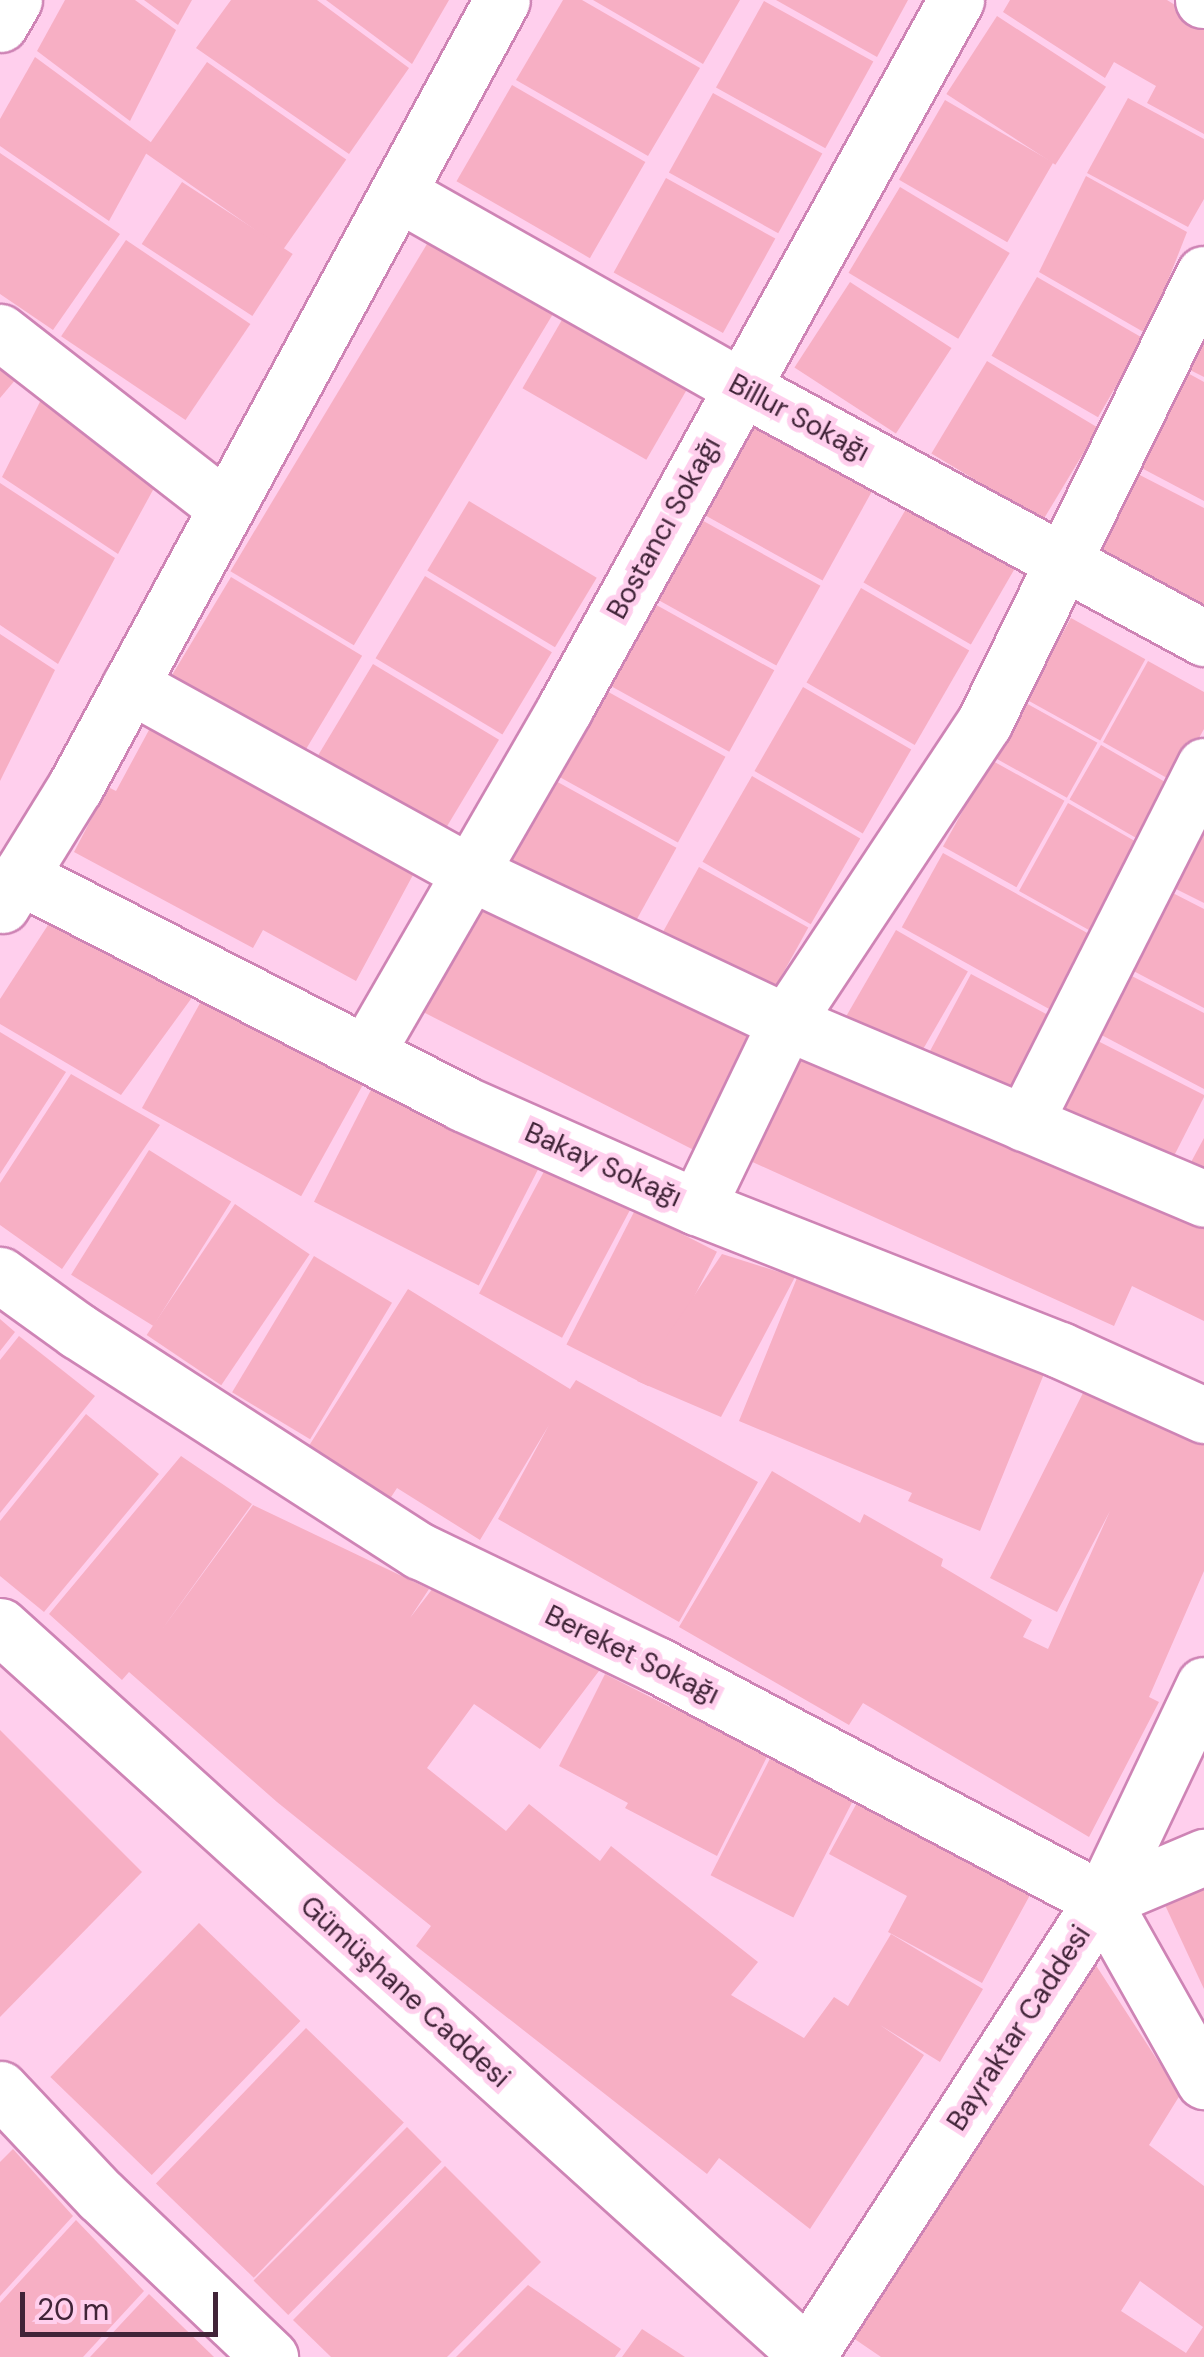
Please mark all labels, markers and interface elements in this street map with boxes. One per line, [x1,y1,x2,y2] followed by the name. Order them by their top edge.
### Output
[723,367,875,469] street label: Billur Sokağı
[600,431,728,625] street label: Bostancı Sokağı
[519,1116,687,1214] street label: Bakay Sokağı
[540,1598,724,1712] street label: Bereket Sokağı
[293,1889,517,2095] street label: Gümüşhane Caddesi
[940,1919,1098,2137] street label: Bayraktar Caddesi
[25,2272,222,2334] scale bar
[37,2290,109,2329] text: 20 m

